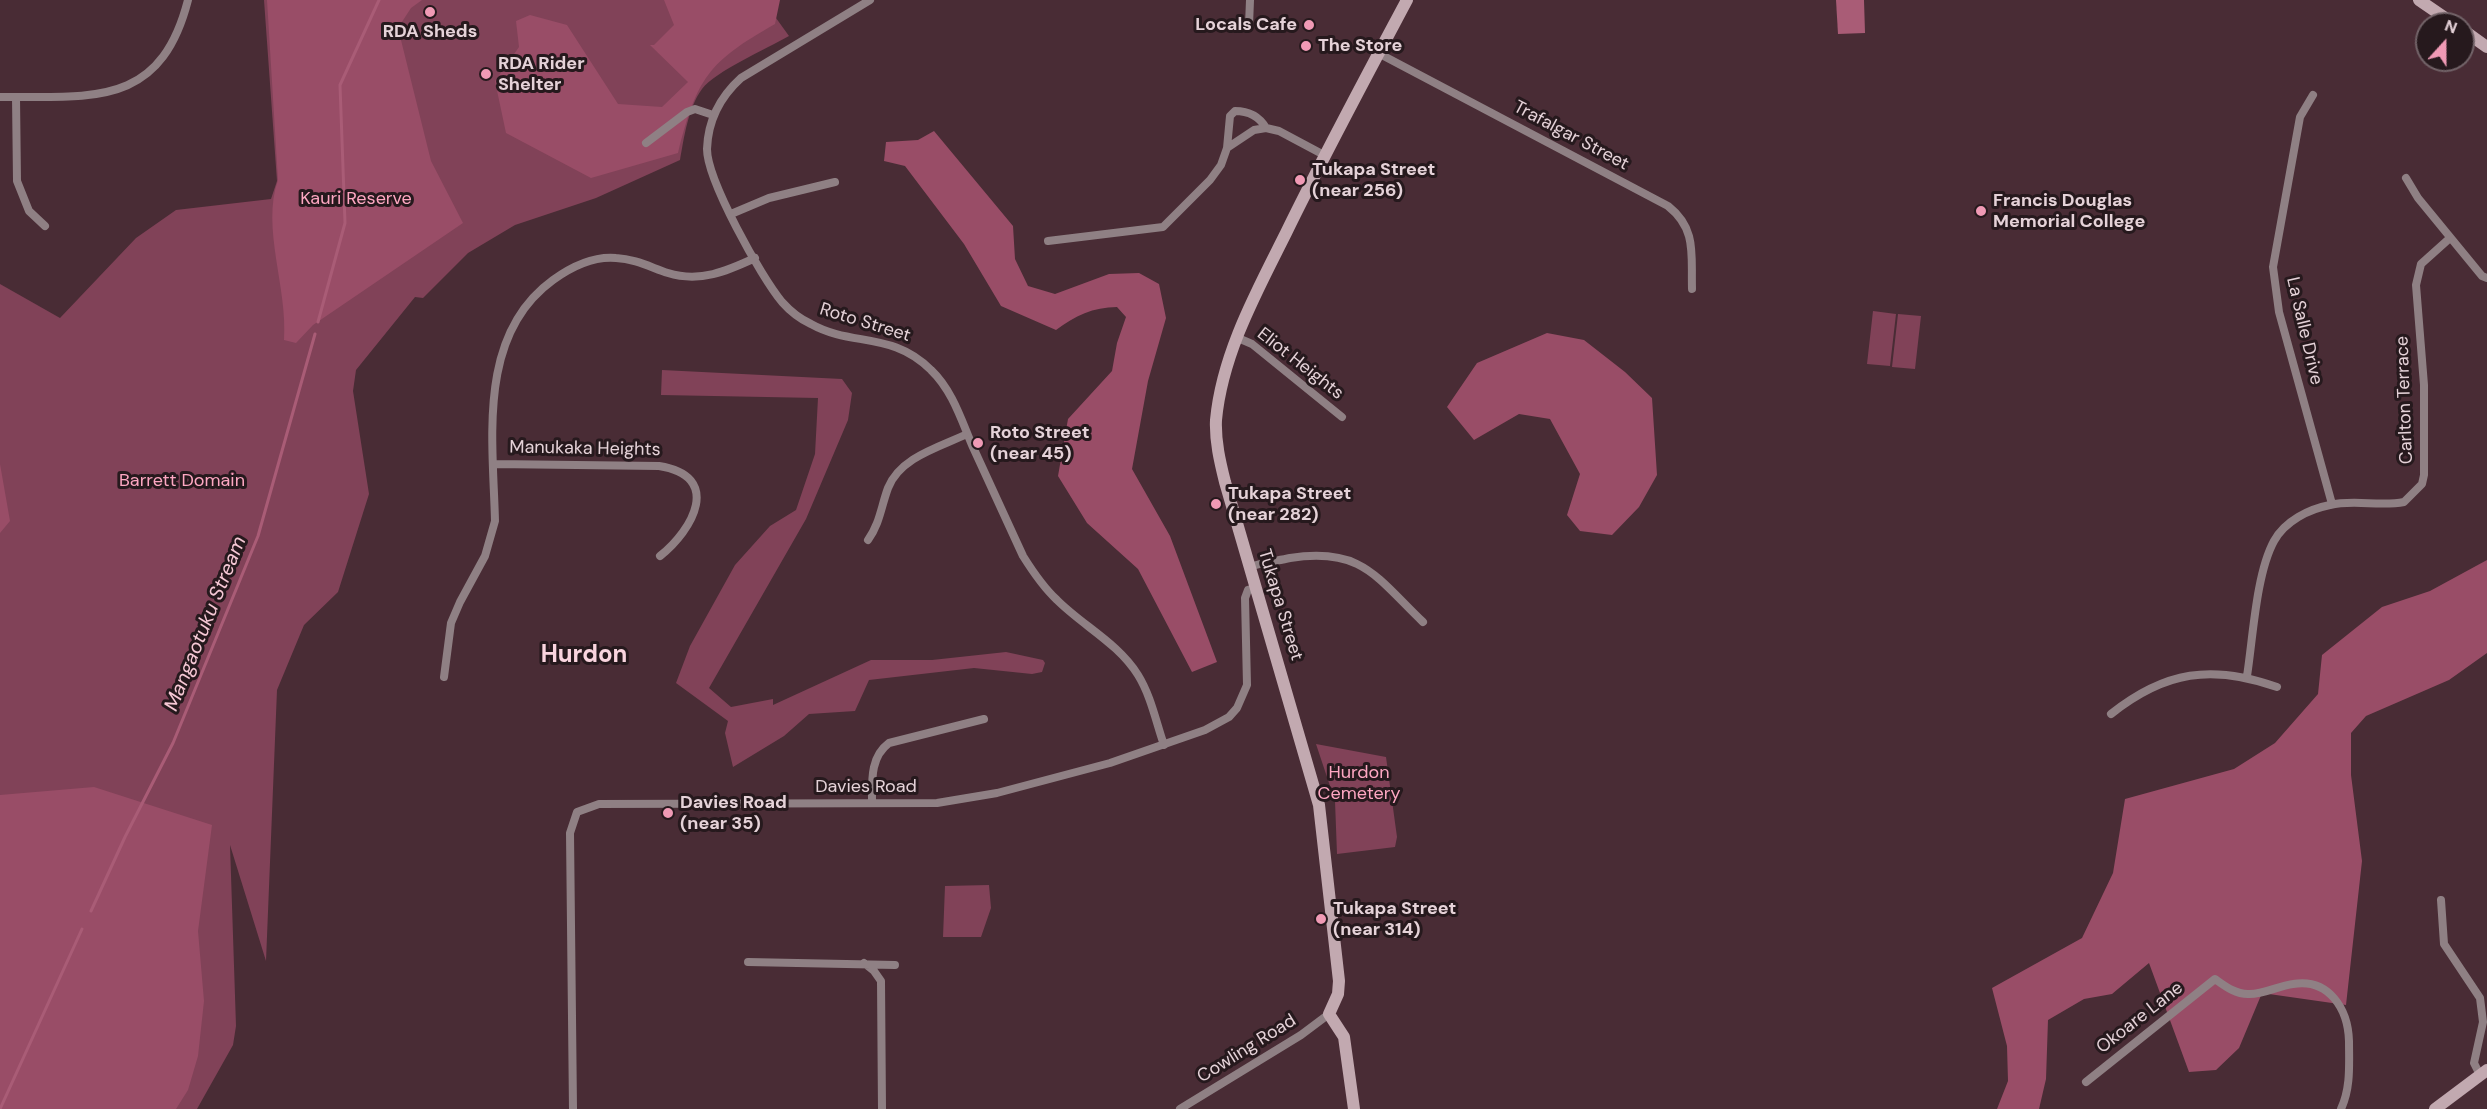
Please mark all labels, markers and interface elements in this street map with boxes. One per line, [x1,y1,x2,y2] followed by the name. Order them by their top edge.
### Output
[423,5,437,19] marker: RDA Sheds
[2415,12,2475,72] north arrow
[1195,14,1297,36] place label: Locals Cafe
[2442,15,2460,38] text: N
[1302,18,1316,32] marker: Locals Cafe
[383,21,477,43] place label: RDA Sheds
[1318,35,1402,57] place label: The Store
[1299,39,1313,53] marker: The Store
[498,53,585,96] place label: RDA Rider Shelter
[479,67,493,81] marker: RDA Rider Shelter
[1510,97,1632,175] street label: Trafalgar Street
[1312,159,1435,201] place label: Tukapa Street (near 256)
[1293,173,1307,187] marker: Tukapa Street (near 256)
[300,188,412,210] park label: Kauri Reserve
[1993,190,2145,232] place label: Francis Douglas Memorial College
[1974,204,1988,218] marker: Francis Douglas Memorial College
[2281,275,2327,387] street label: La Salle Drive
[817,299,913,347] street label: Roto Street
[1252,323,1348,405] street label: Eliot Heights
[2392,336,2418,464] street label: Carlton Terrace
[990,422,1089,464] place label: Roto Street (near 45)
[971,436,985,450] marker: Roto Street (near 45)
[509,437,661,461] street label: Manukaka Heights
[119,470,245,492] park label: Barrett Domain
[1228,483,1351,526] place label: Tukapa Street (near 282)
[1209,497,1223,511] marker: Tukapa Street (near 282)
[160,533,252,715] water label: Mangaotuku Stream
[1253,547,1307,663] street label: Tukapa Street
[541,642,627,670] district label: Hurdon
[1318,762,1400,804] park label: Hurdon Cemetery
[815,776,917,798] street label: Davies Road
[680,792,787,834] place label: Davies Road (near 35)
[661,806,675,820] marker: Davies Road (near 35)
[1333,898,1456,940] place label: Tukapa Street (near 314)
[1314,912,1328,926] marker: Tukapa Street (near 314)
[2092,977,2188,1059] street label: Okoare Lane
[1194,1010,1300,1088] street label: Cowling Road

